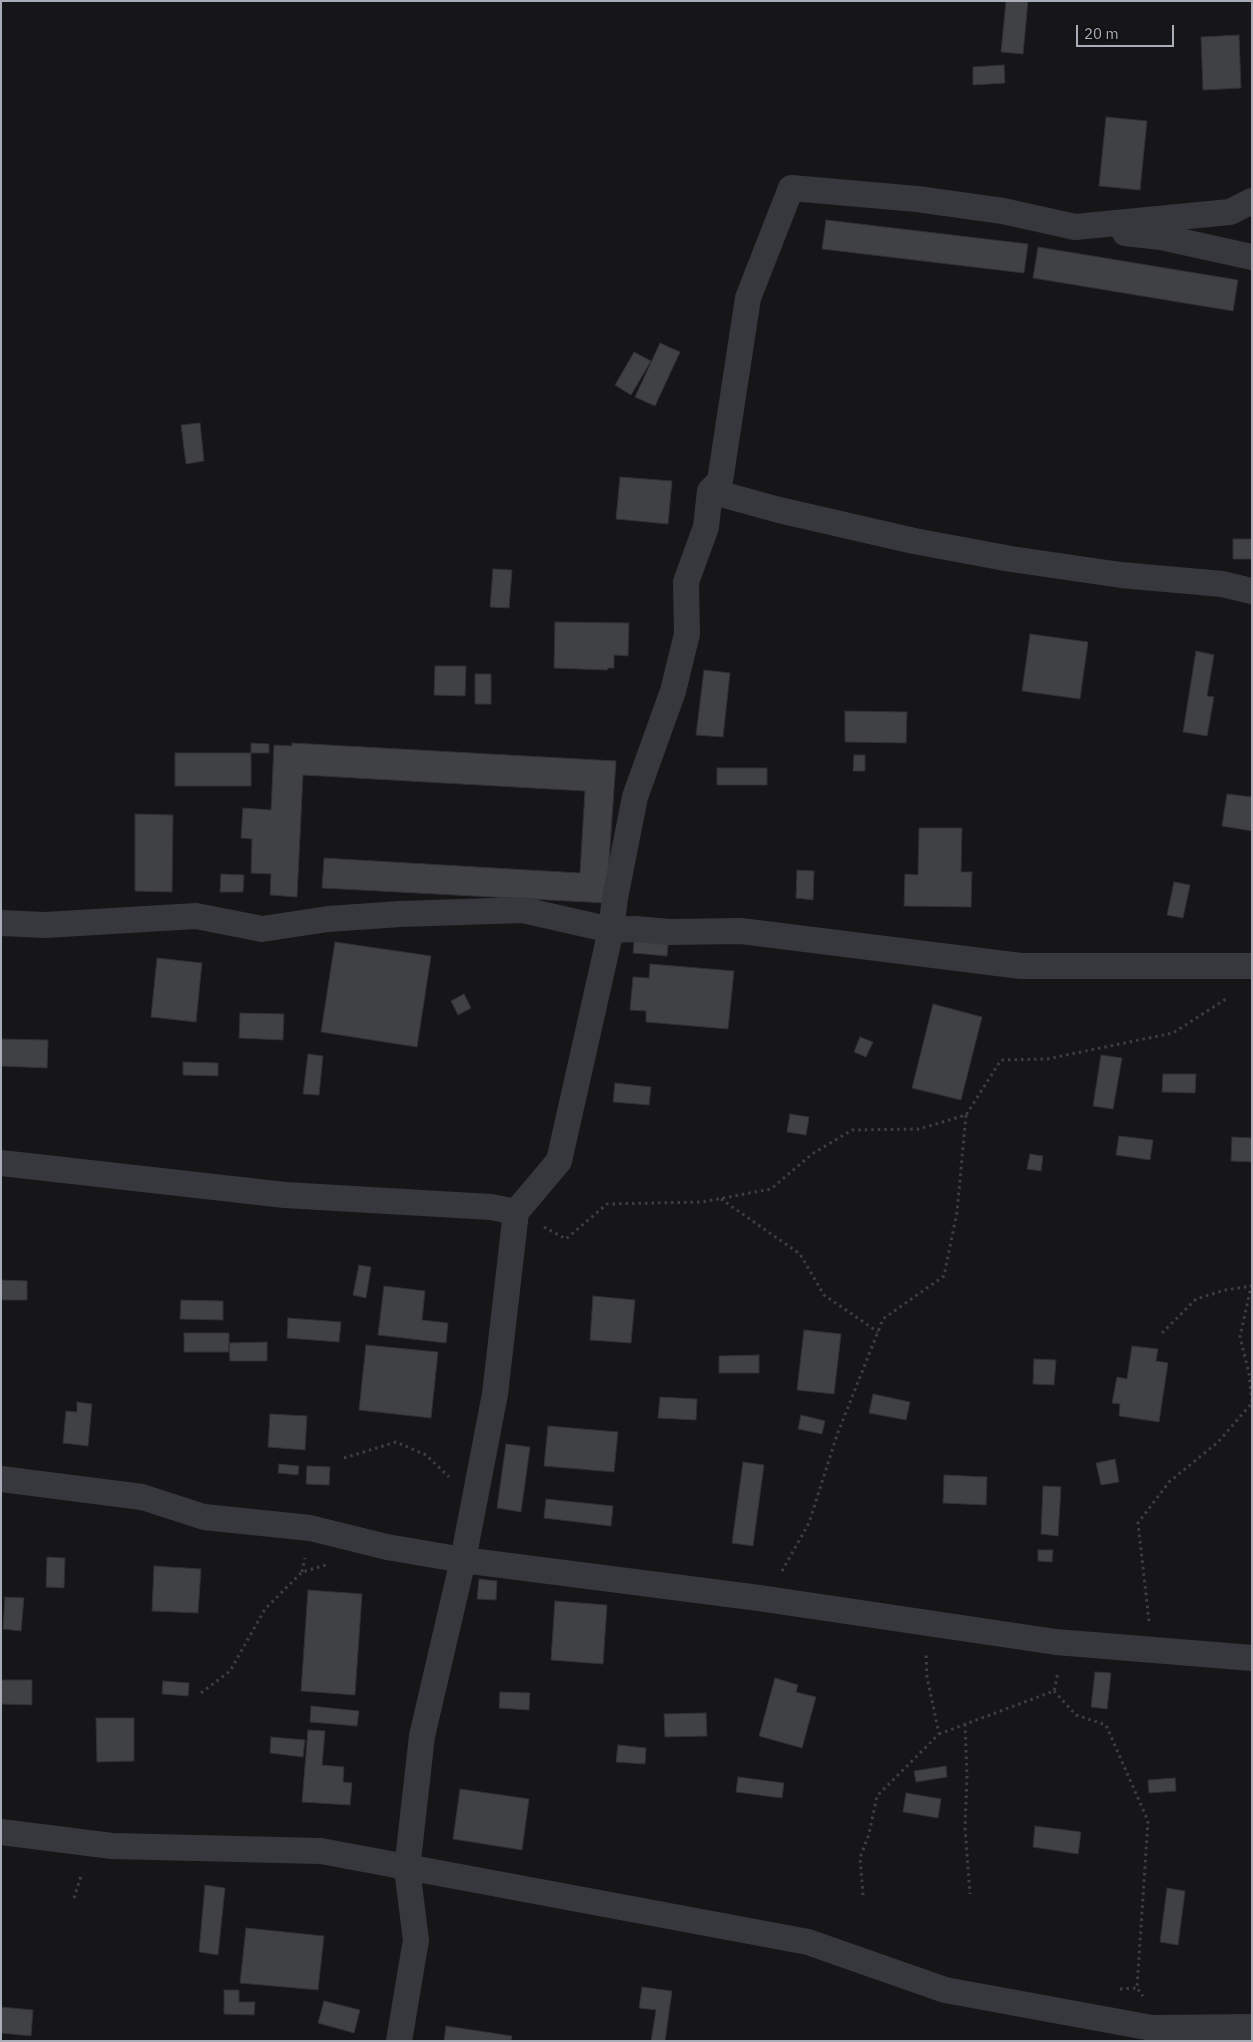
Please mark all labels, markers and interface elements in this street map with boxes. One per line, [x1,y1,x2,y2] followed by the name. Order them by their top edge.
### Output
[1078,15,1176,47] scale bar
[1084,24,1119,43] text: 20 m

